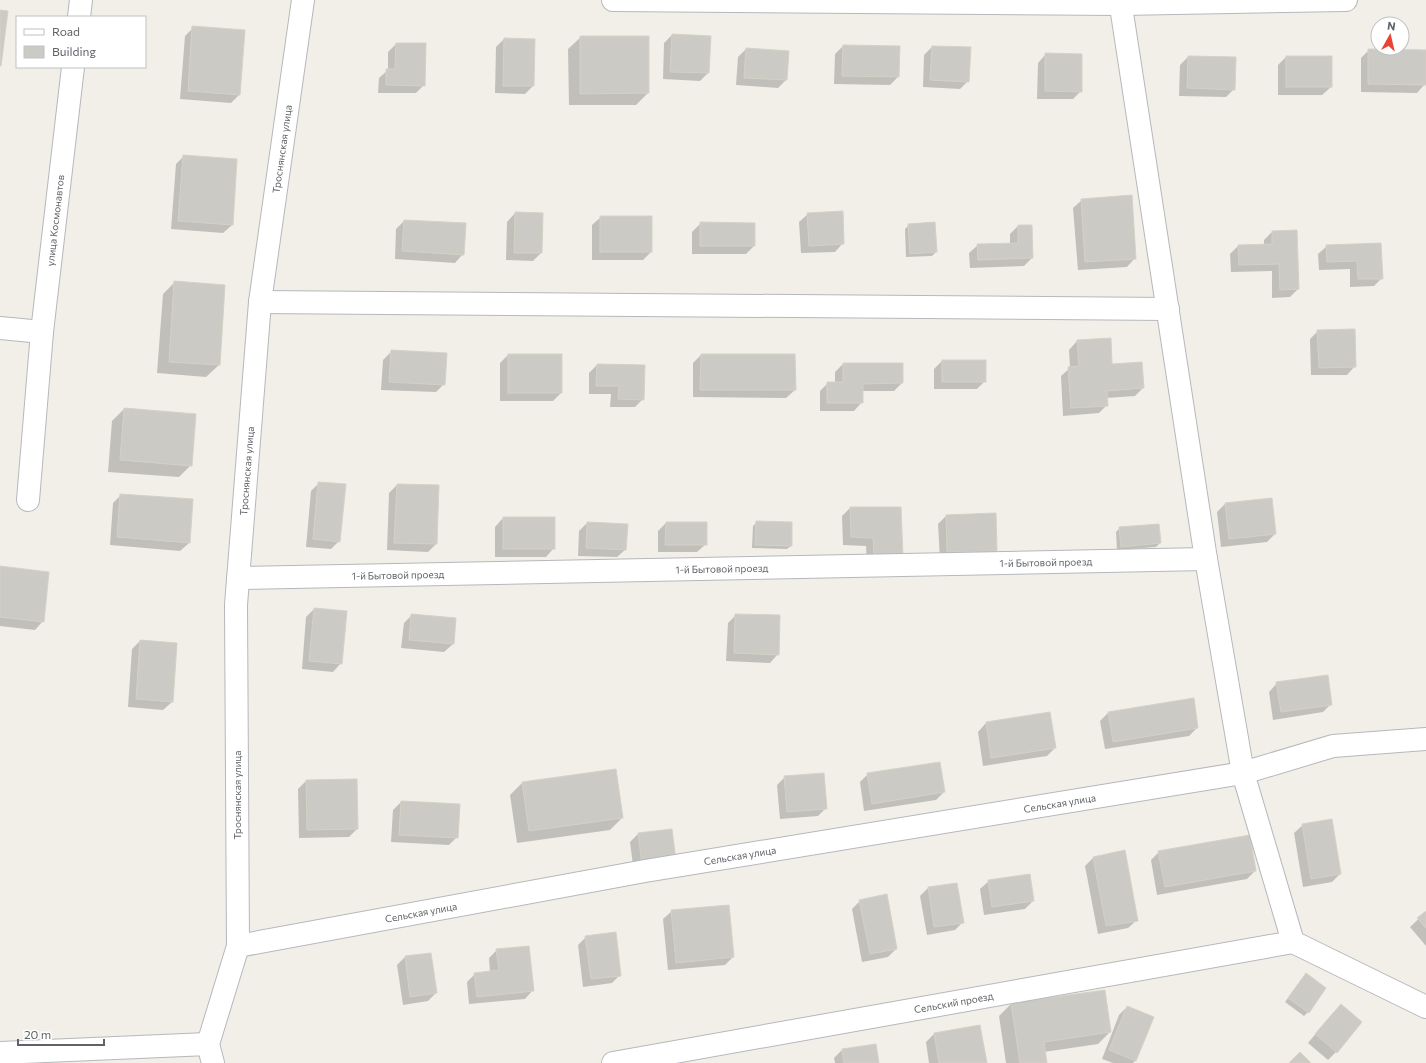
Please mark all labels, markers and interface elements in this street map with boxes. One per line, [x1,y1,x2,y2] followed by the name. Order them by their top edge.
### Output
[16,16,146,68] legend
[1370,16,1410,56] north arrow
[1386,19,1396,33] text: N
[52,24,80,38] text: Road
[52,44,96,58] text: Building
[270,104,294,194] street label: Троснянская улица
[44,174,66,267] street label: улица Космонавтов
[237,426,256,516] street label: Троснянская улица
[999,555,1093,569] street label: 1-й Бытовой проезд
[675,562,769,575] street label: 1-й Бытовой проезд
[351,568,445,582] street label: 1-й Бытовой проезд
[231,751,243,840] street label: Троснянская улица
[1023,791,1097,815] street label: Сельская улица
[703,844,777,867] street label: Сельская улица
[384,900,458,925] street label: Сельская улица
[913,989,994,1015] street label: Сельский проезд
[18,1021,104,1047] scale bar
[24,1027,51,1041] text: 20 m

